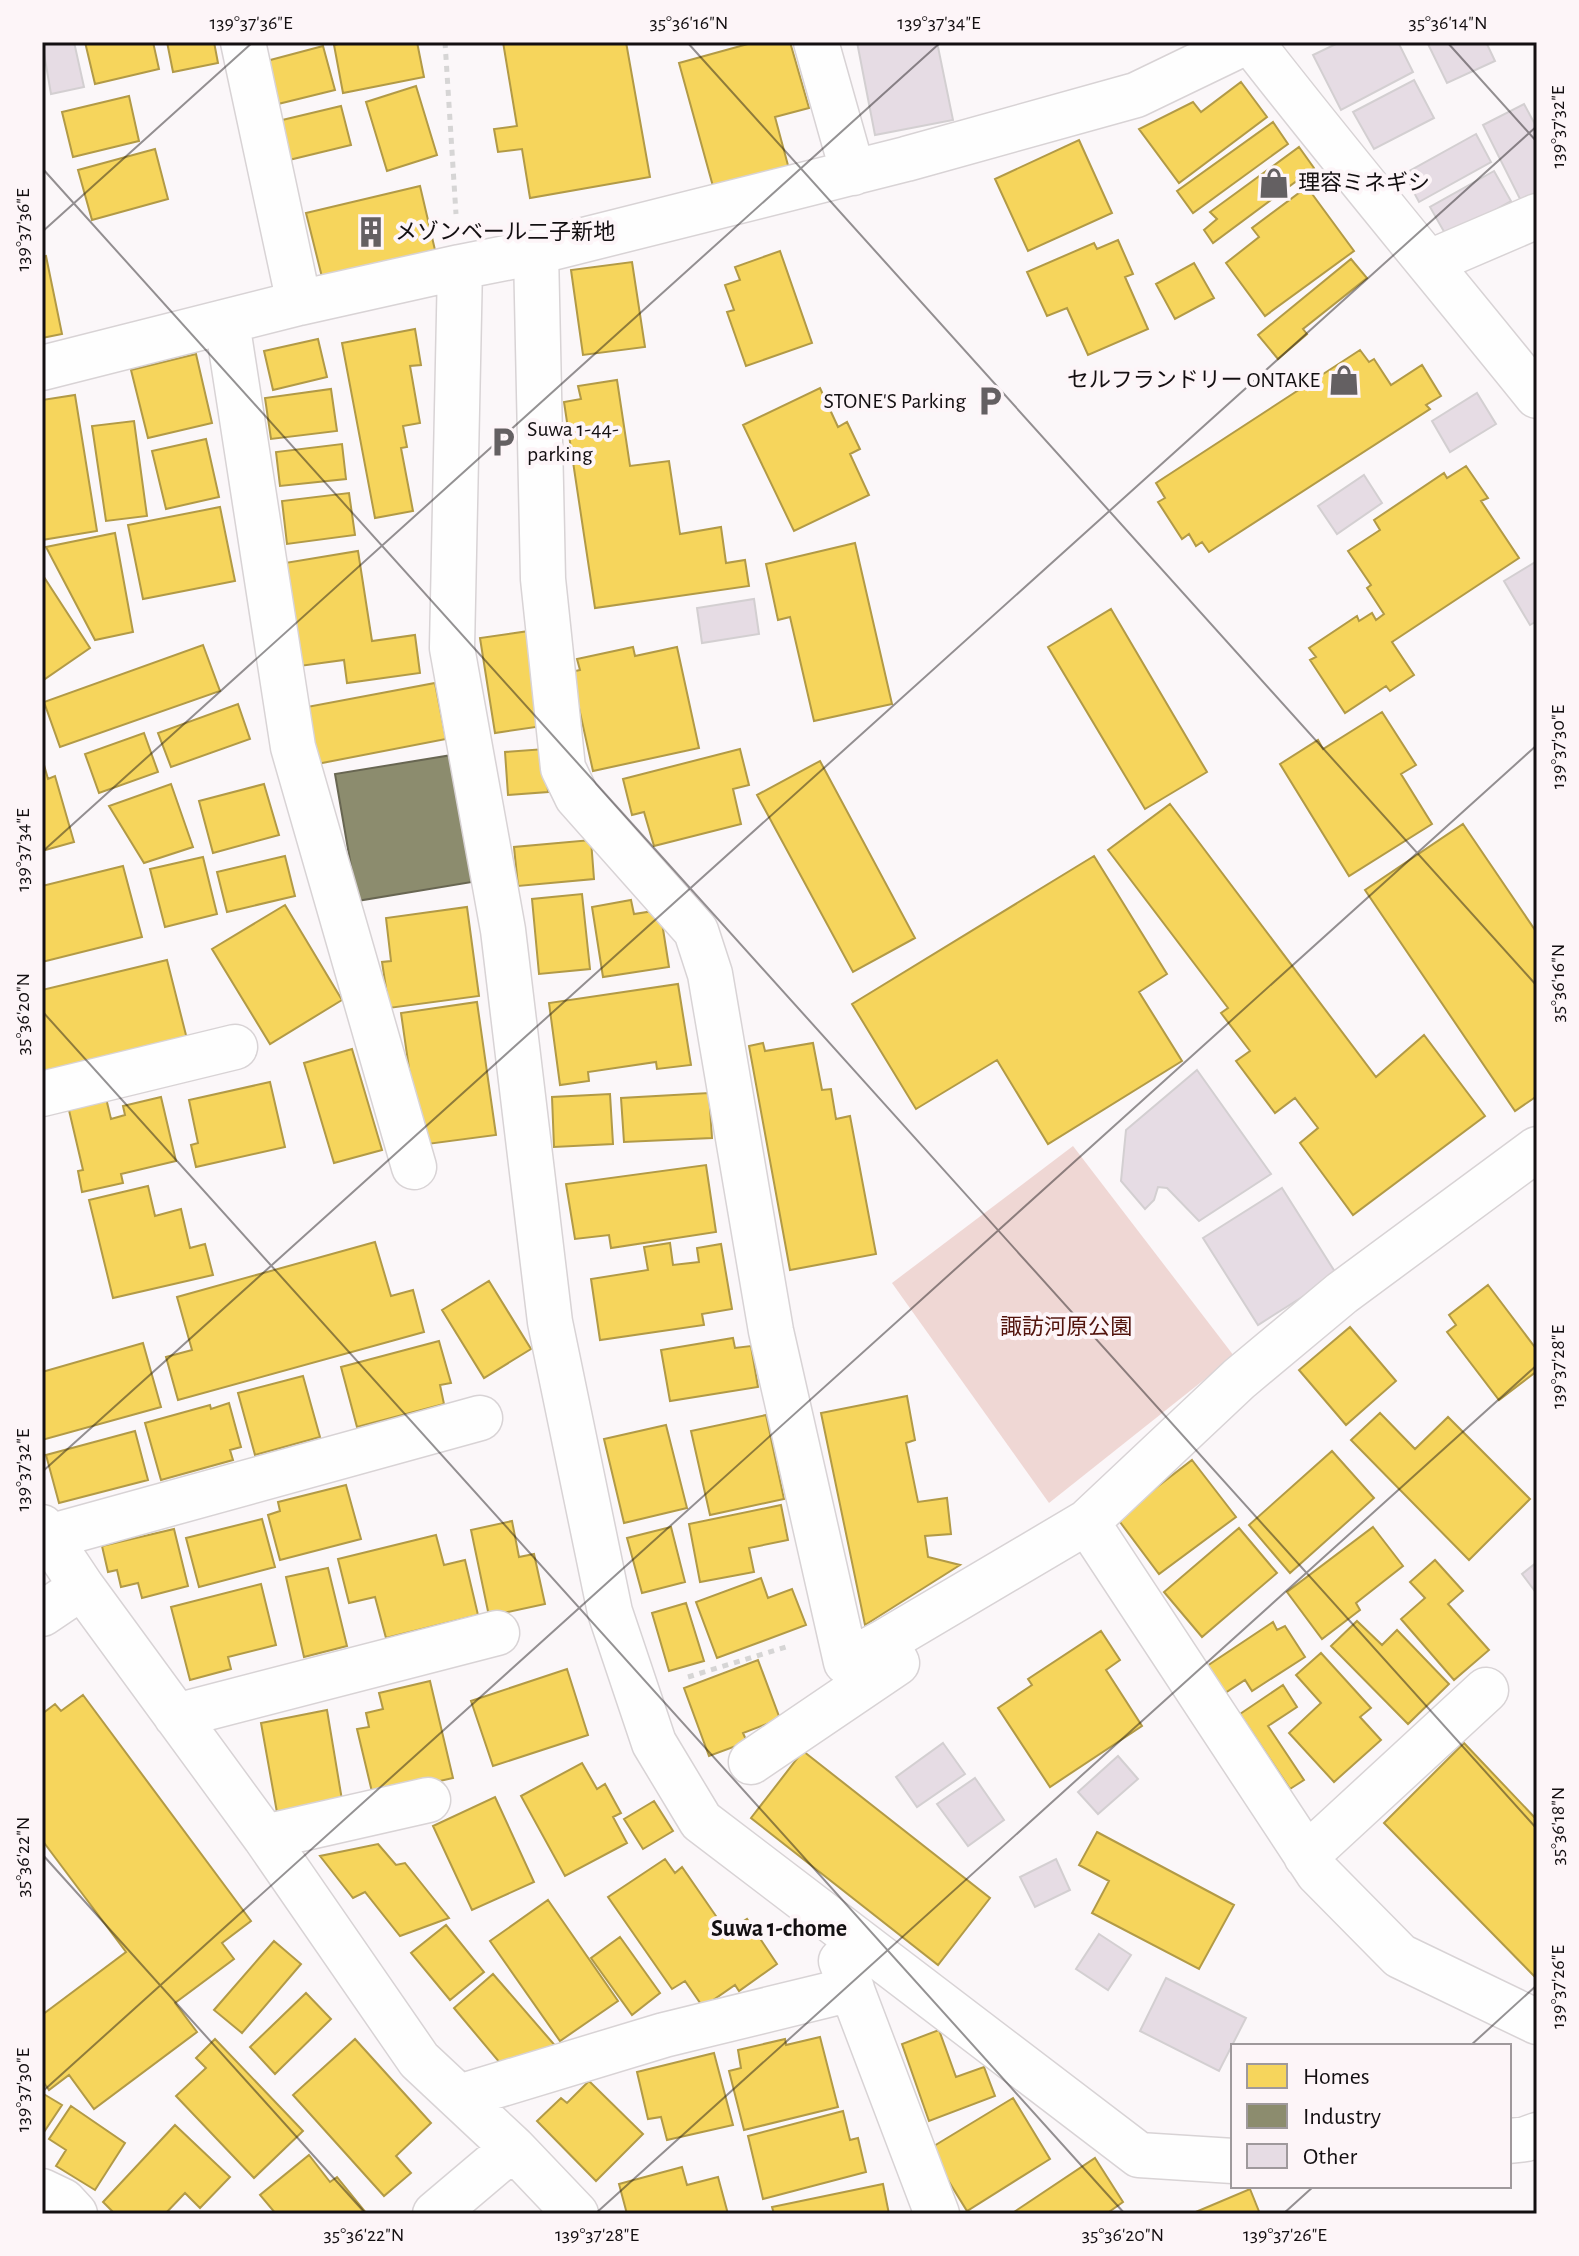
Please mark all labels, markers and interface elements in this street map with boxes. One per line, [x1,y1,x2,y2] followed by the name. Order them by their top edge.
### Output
[209,13,293,33] text: 139°37'36"E
[650,13,728,33] text: 35°36'16"N
[897,13,981,33] text: 139°37'34"E
[1408,13,1488,33] text: 35°36'14"N
[1548,85,1568,168] text: 139°37'32"E
[1257,166,1291,200] shop icon: 理容ミネギシ
[1298,171,1430,194] place label: 理容ミネギシ
[13,188,33,272] text: 139°37'36"E
[354,215,388,249] building icon: メゾンベール二子新地
[395,220,615,243] place label: メゾンベール二子新地
[1327,363,1361,397] shop icon: セルフランドリー ONTAKE
[1067,369,1320,391] place label: セルフランドリー ONTAKE
[973,384,1007,418] parking icon: STONE'S Parking
[823,390,966,412] place label: STONE'S Parking
[527,418,619,465] place label: Suwa 1-44- parking
[486,425,520,459] parking icon: Suwa 1-44- parking
[1548,704,1568,789] text: 139°37'30"E
[13,808,33,892] text: 139°37'34"E
[1548,944,1568,1022] text: 35°36'16"N
[13,973,33,1055] text: 35°36'20"N
[1000,1315,1132,1338] park label: 諏訪河原公園
[1548,1325,1568,1409] text: 139°37'28"E
[13,1428,33,1511] text: 139°37'32"E
[1548,1786,1568,1866] text: 35°36'18"N
[13,1817,33,1897] text: 35°36'22"N
[711,1917,847,1941] district label: Suwa 1-chome
[1548,1945,1568,2029] text: 139°37'26"E
[1231,2044,1511,2188] legend
[13,2047,33,2132] text: 139°37'30"E
[1303,2065,1370,2089] text: Homes
[1303,2105,1381,2129] text: Industry
[1303,2145,1357,2169] text: Other
[324,2225,404,2245] text: 35°36'22"N
[555,2225,639,2245] text: 139°37'28"E
[1082,2225,1164,2245] text: 35°36'20"N
[1243,2225,1327,2245] text: 139°37'26"E

